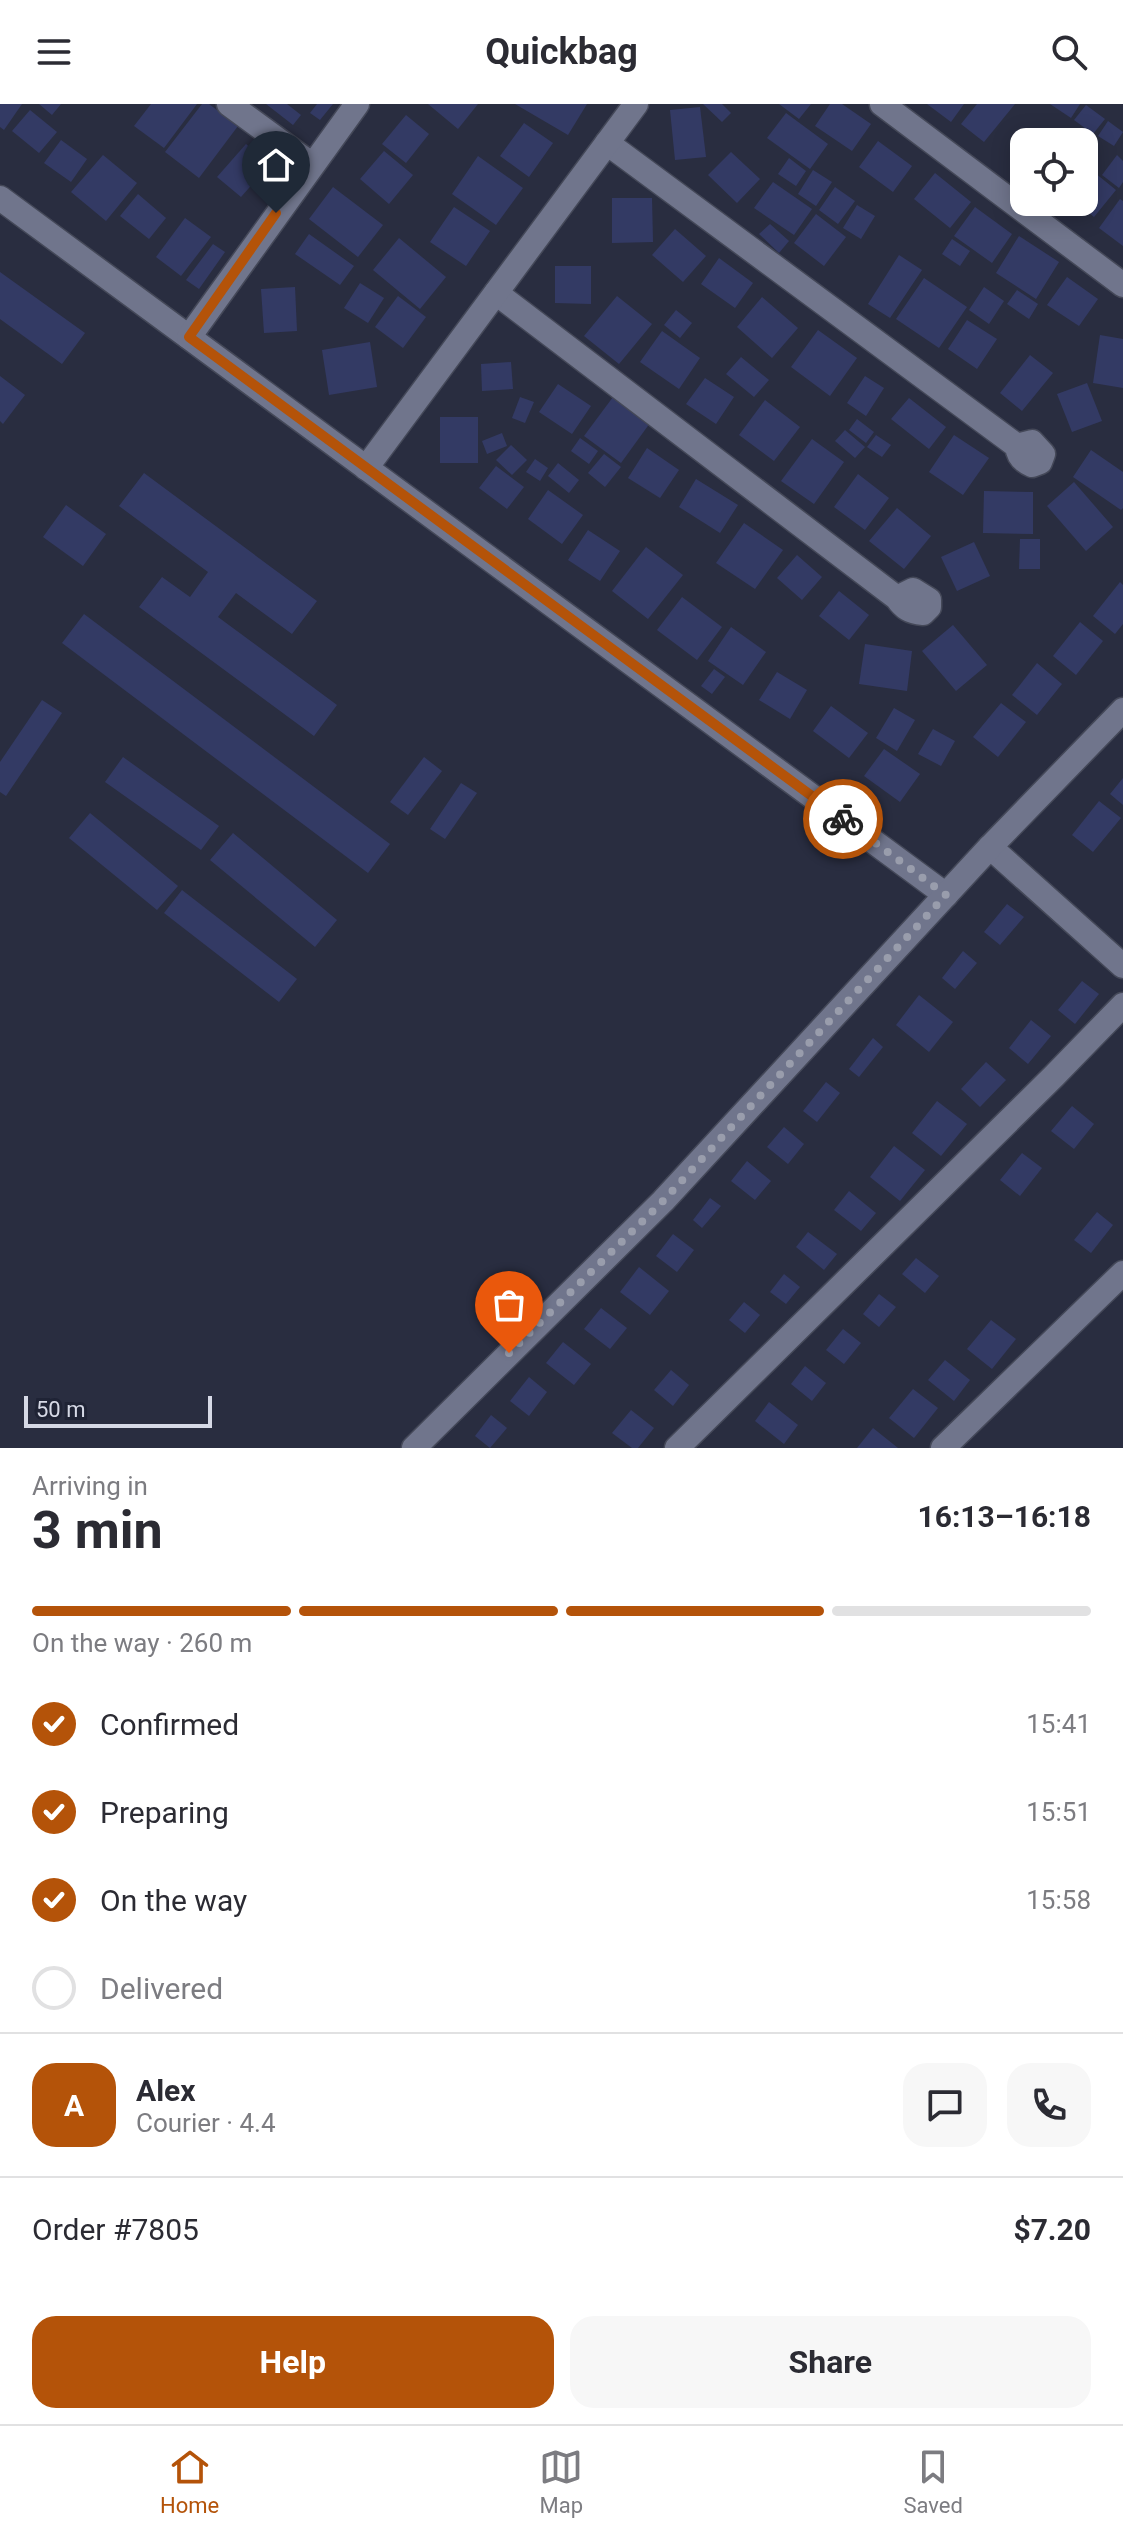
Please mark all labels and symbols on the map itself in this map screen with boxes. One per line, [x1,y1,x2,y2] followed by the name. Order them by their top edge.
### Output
[242,131,310,213] pin
[803,779,883,859] courier
[475,1271,543,1353] pin
[24,1392,212,1428] scale bar

